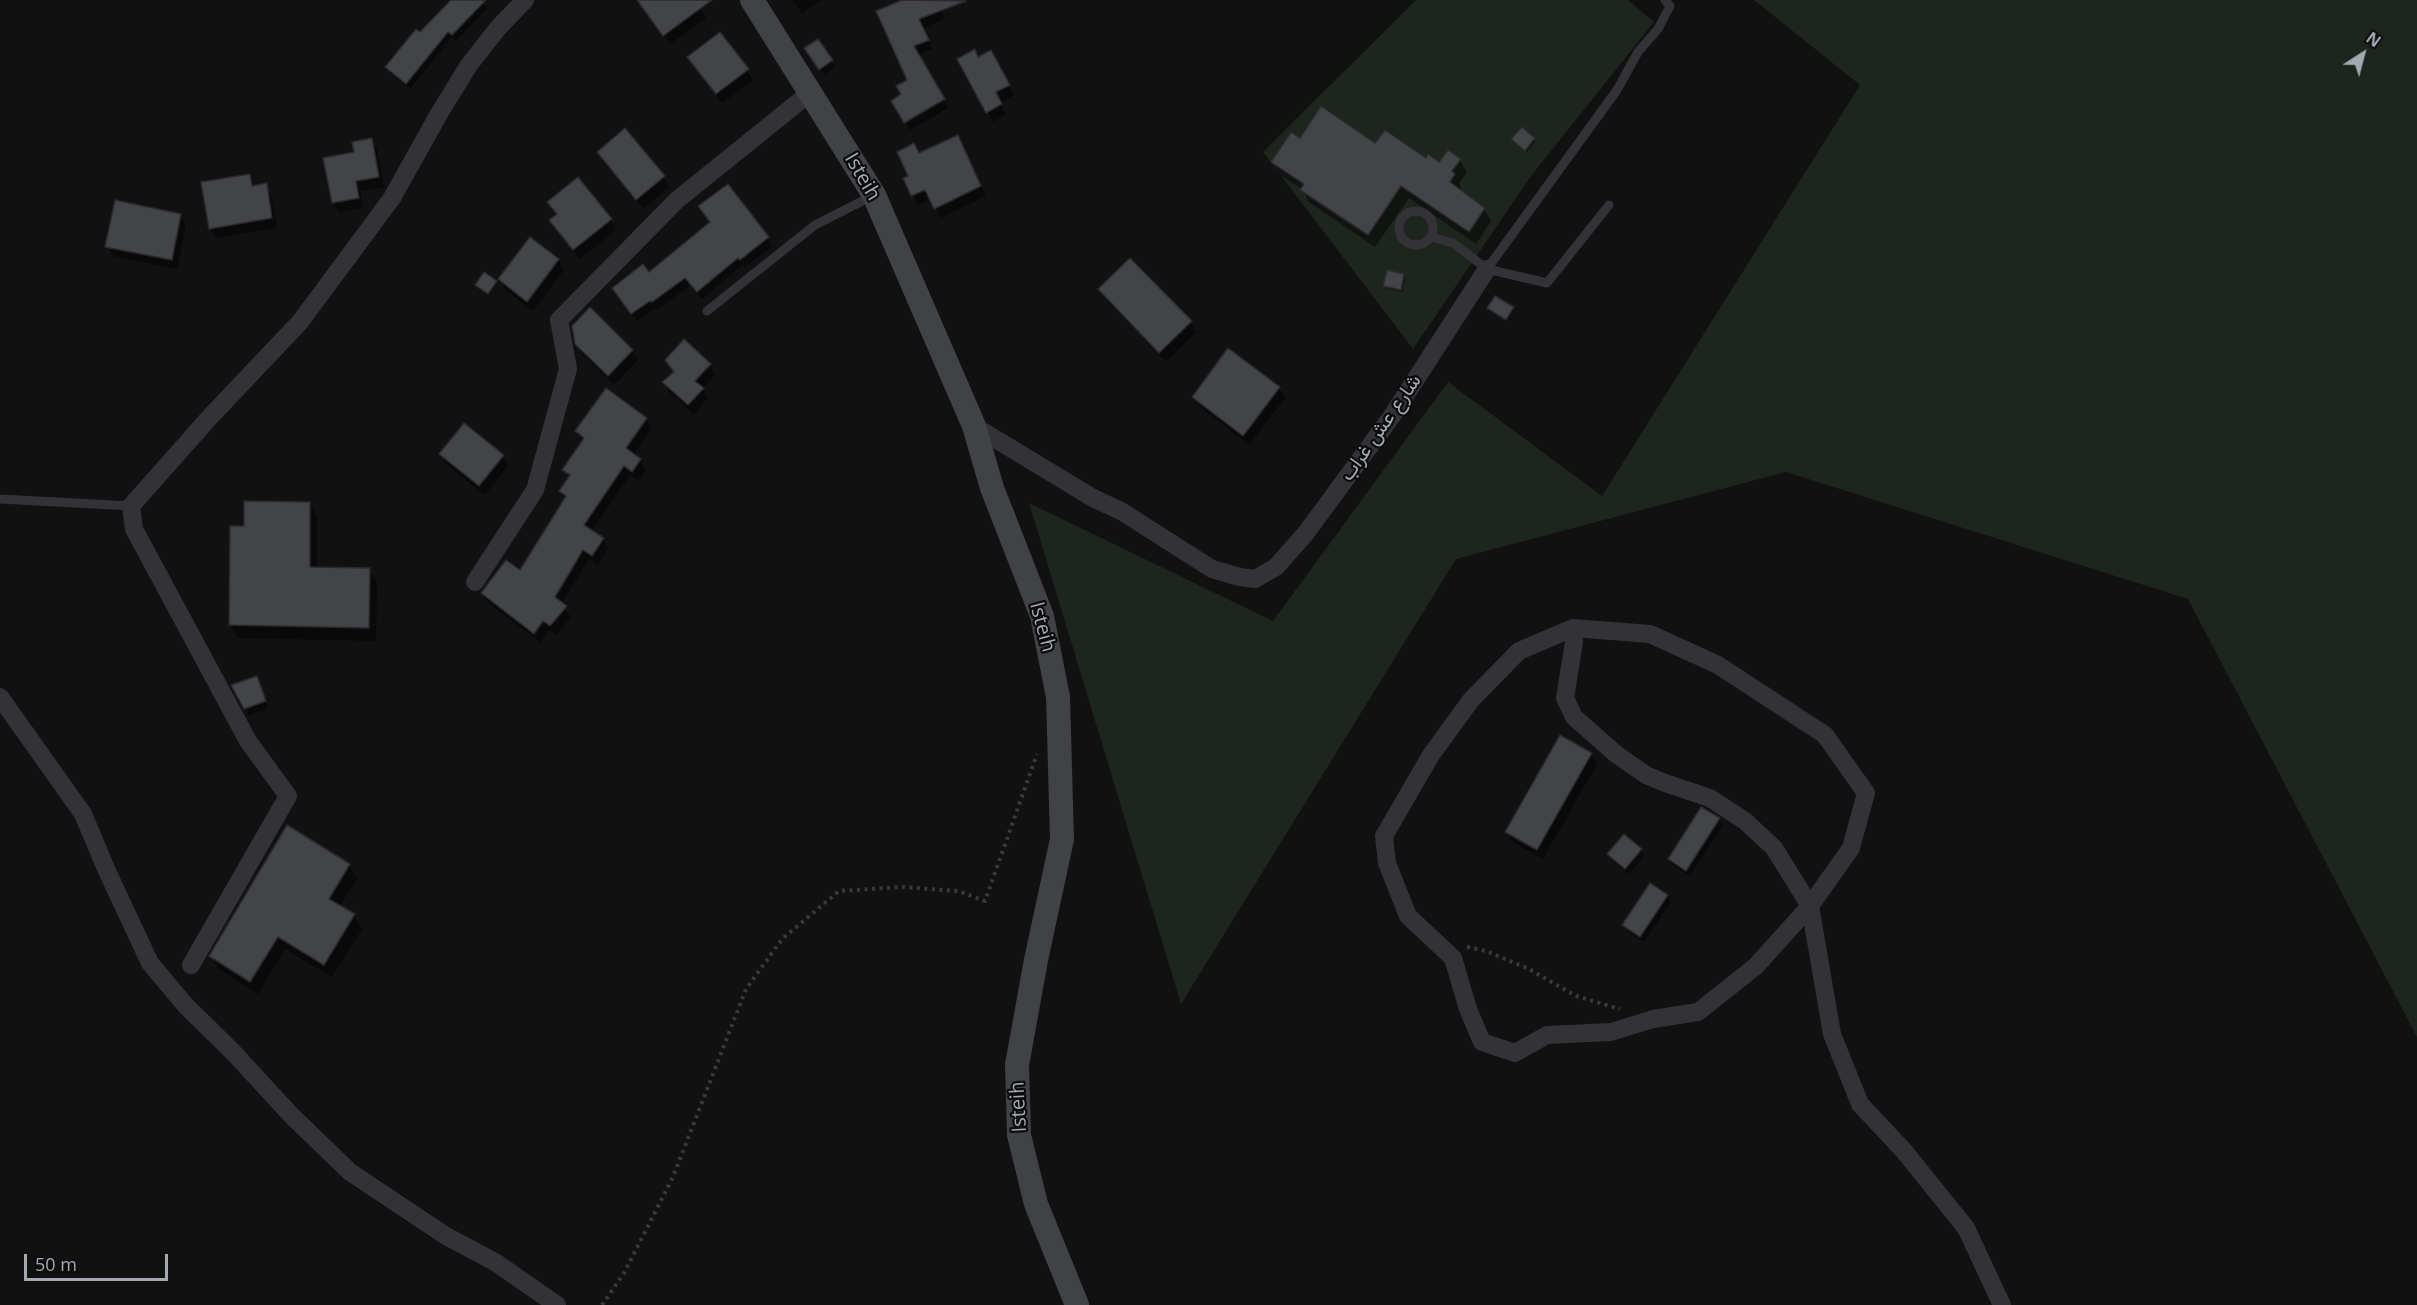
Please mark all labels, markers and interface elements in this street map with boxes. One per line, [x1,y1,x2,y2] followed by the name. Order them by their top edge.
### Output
[2333,24,2393,84] north arrow
[2362,27,2385,52] text: N
[839,149,885,205] street label: Isteih
[1335,370,1427,486] street label: شارع عش غراب
[1024,599,1060,655] street label: Isteih
[1006,1081,1032,1133] street label: Isteih
[27,1242,171,1280] scale bar
[35,1252,77,1276] text: 50 m

